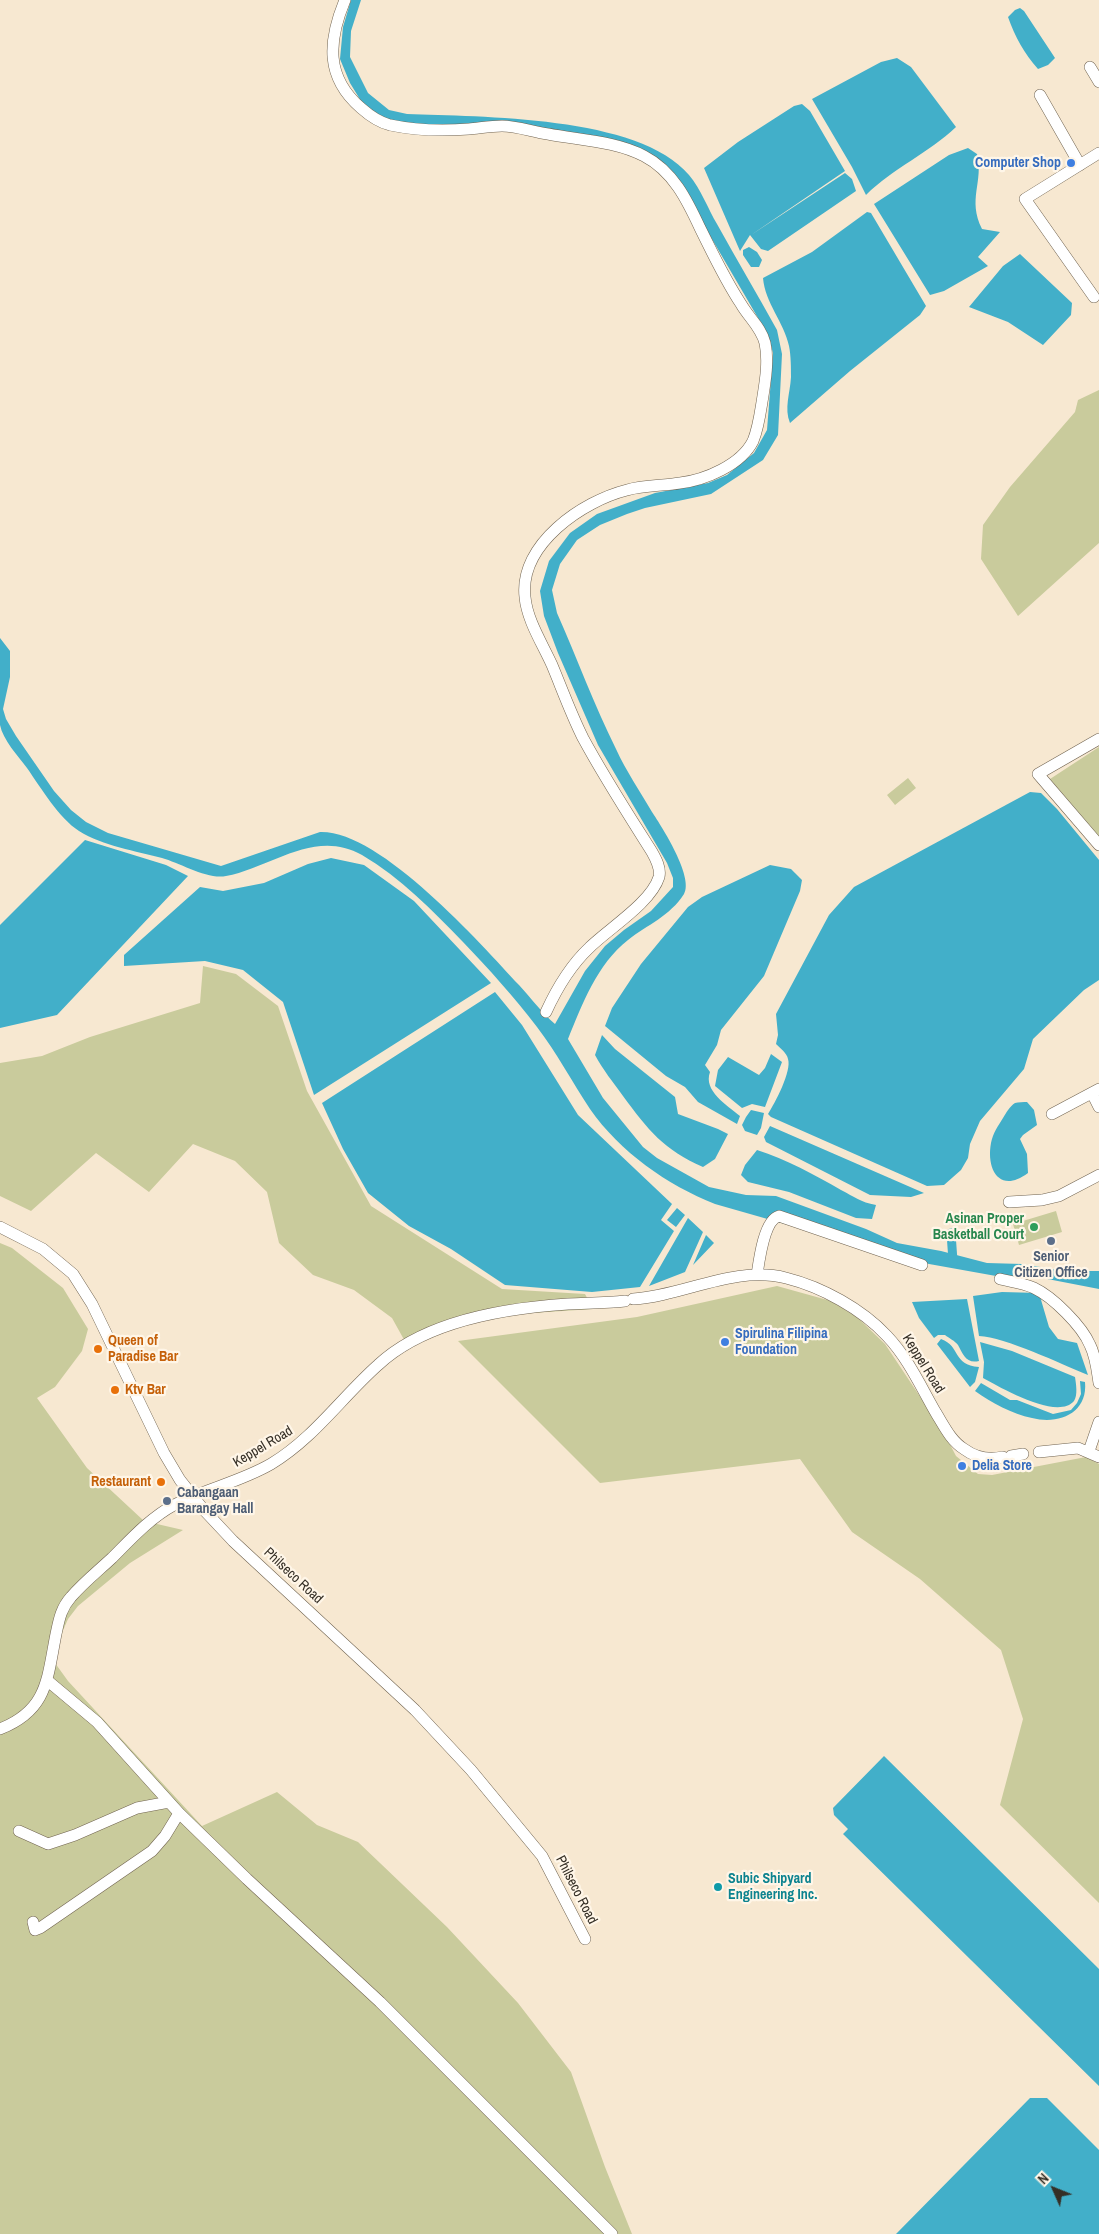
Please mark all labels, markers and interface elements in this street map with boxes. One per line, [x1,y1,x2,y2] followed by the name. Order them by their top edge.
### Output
[975,155,1061,171] place label: Computer Shop
[1065,157,1077,169] marker: Computer Shop
[933,1211,1024,1244] place label: Asinan Proper Basketball Court
[1028,1221,1040,1233] marker: Asinan Proper Basketball Court
[1045,1235,1057,1247] marker: Senior Citizen Office
[1014,1249,1088,1282] place label: Senior Citizen Office
[735,1326,828,1358] place label: Spirulina Filipina Foundation
[898,1331,948,1397] street label: Keppel Road
[108,1333,178,1365] place label: Queen of Paradise Bar
[719,1336,731,1348] marker: Spirulina Filipina Foundation
[92,1343,104,1355] marker: Queen of Paradise Bar
[125,1382,166,1398] place label: Ktv Bar
[109,1384,121,1396] marker: Ktv Bar
[230,1423,296,1471] street label: Keppel Road
[972,1458,1032,1474] place label: Delia Store
[956,1460,968,1472] marker: Delia Store
[91,1474,151,1490] place label: Restaurant
[155,1476,167,1488] marker: Restaurant
[177,1485,254,1518] place label: Cabangaan Barangay Hall
[161,1495,173,1507] marker: Cabangaan Barangay Hall
[260,1544,326,1608] street label: Philseco Road
[552,1853,600,1927] street label: Philseco Road
[728,1871,817,1904] place label: Subic Shipyard Engineering Inc.
[712,1881,724,1893] marker: Subic Shipyard Engineering Inc.
[1029,2164,1079,2214] north arrow
[1034,2169,1053,2188] text: N

